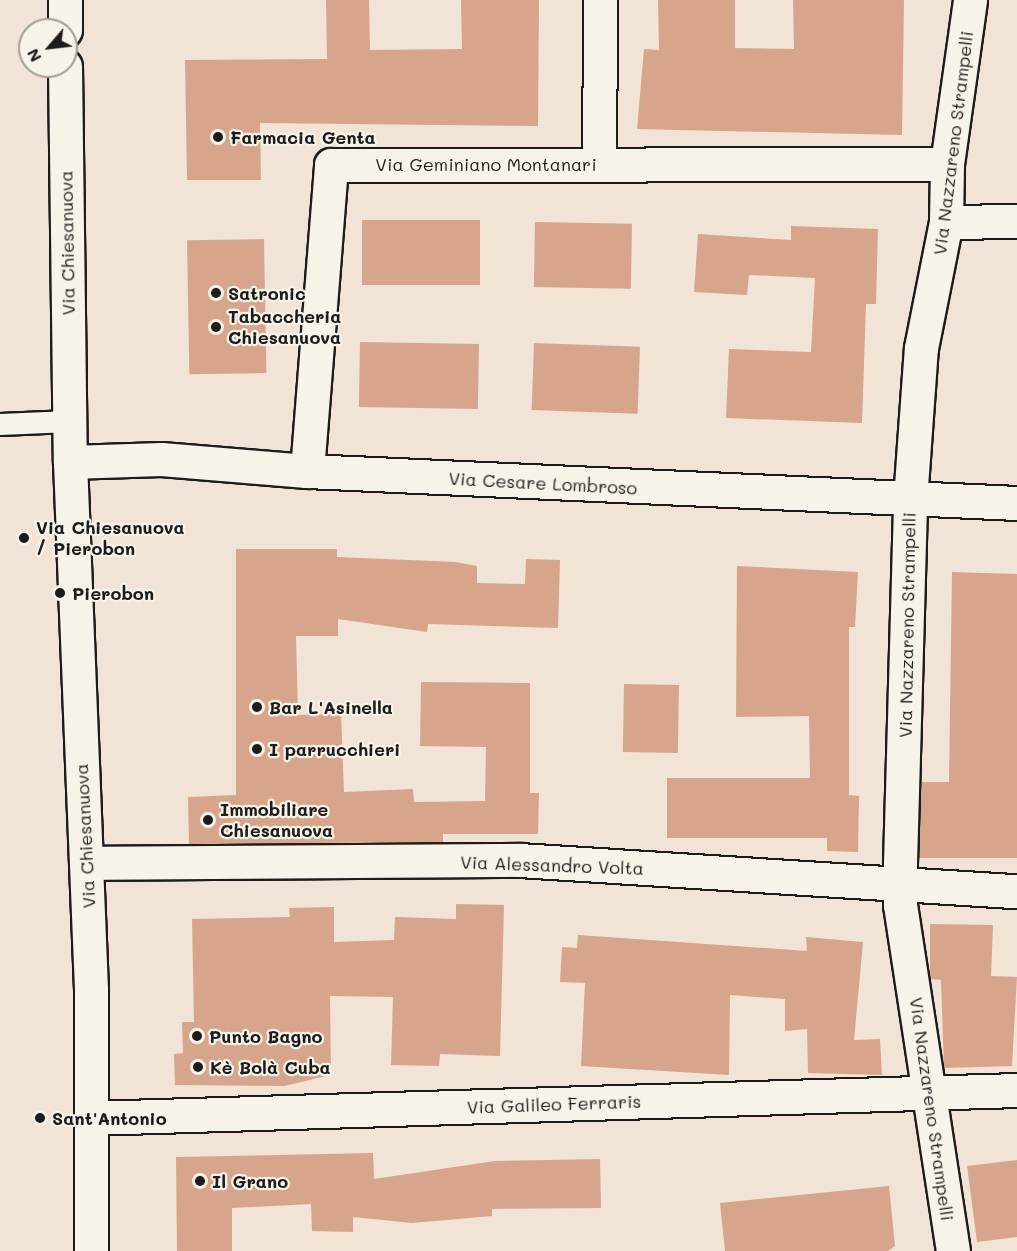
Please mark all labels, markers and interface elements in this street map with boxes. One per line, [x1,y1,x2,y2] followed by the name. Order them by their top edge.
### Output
[18,18,78,78] north arrow
[929,30,977,256] street label: Via Nazzareno Strampelli
[21,45,46,66] text: N
[230,126,376,148] place label: Farmacia Genta
[211,130,225,144] marker: Farmacia Genta
[375,153,597,175] street label: Via Geminiano Montanari
[55,170,79,316] street label: Via Chiesanuova
[228,282,306,304] place label: Satronic
[209,286,223,300] marker: Satronic
[228,306,341,348] place label: Tabaccheria Chiesanuova
[209,320,223,334] marker: Tabaccheria Chiesanuova
[448,467,638,499] street label: Via Cesare Lombroso
[894,512,920,738] street label: Via Nazzareno Strampelli
[36,517,185,560] place label: Via Chiesanuova / Pierobon
[17,531,31,545] marker: Via Chiesanuova / Pierobon
[72,582,154,604] place label: Pierobon
[53,586,67,600] marker: Pierobon
[269,696,393,718] place label: Bar L'Asinella
[250,700,264,714] marker: Bar L'Asinella
[269,738,400,760] place label: I parrucchieri
[250,742,264,756] marker: I parrucchieri
[70,763,100,909] street label: Via Chiesanuova
[220,799,333,842] place label: Immobiliare Chiesanuova
[201,813,215,827] marker: Immobiliare Chiesanuova
[460,851,644,879] street label: Via Alessandro Volta
[906,996,958,1222] street label: Via Nazzareno Strampelli
[209,1025,323,1047] place label: Punto Bagno
[190,1029,204,1043] marker: Punto Bagno
[210,1056,331,1078] place label: Kè Bolà Cuba
[191,1060,205,1074] marker: Kè Bolà Cuba
[466,1090,642,1118] street label: Via Galileo Ferraris
[52,1107,167,1129] place label: Sant'Antonio
[33,1111,47,1125] marker: Sant'Antonio
[212,1170,288,1192] place label: Il Grano
[193,1174,207,1188] marker: Il Grano

